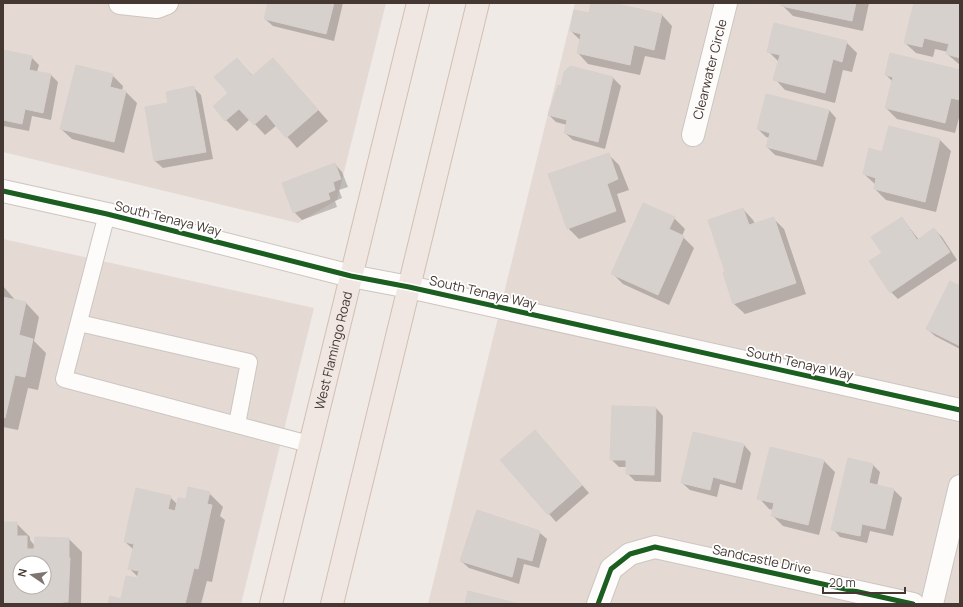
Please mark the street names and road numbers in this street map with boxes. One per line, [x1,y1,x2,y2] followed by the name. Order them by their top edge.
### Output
[688,16,731,121] street label: Clearwater Circle
[113,196,223,240] street label: South Tenaya Way
[428,271,538,313] street label: South Tenaya Way
[310,289,356,411] street label: West Flamingo Road
[745,342,855,384] street label: South Tenaya Way
[711,540,813,578] street label: Sandcastle Drive

